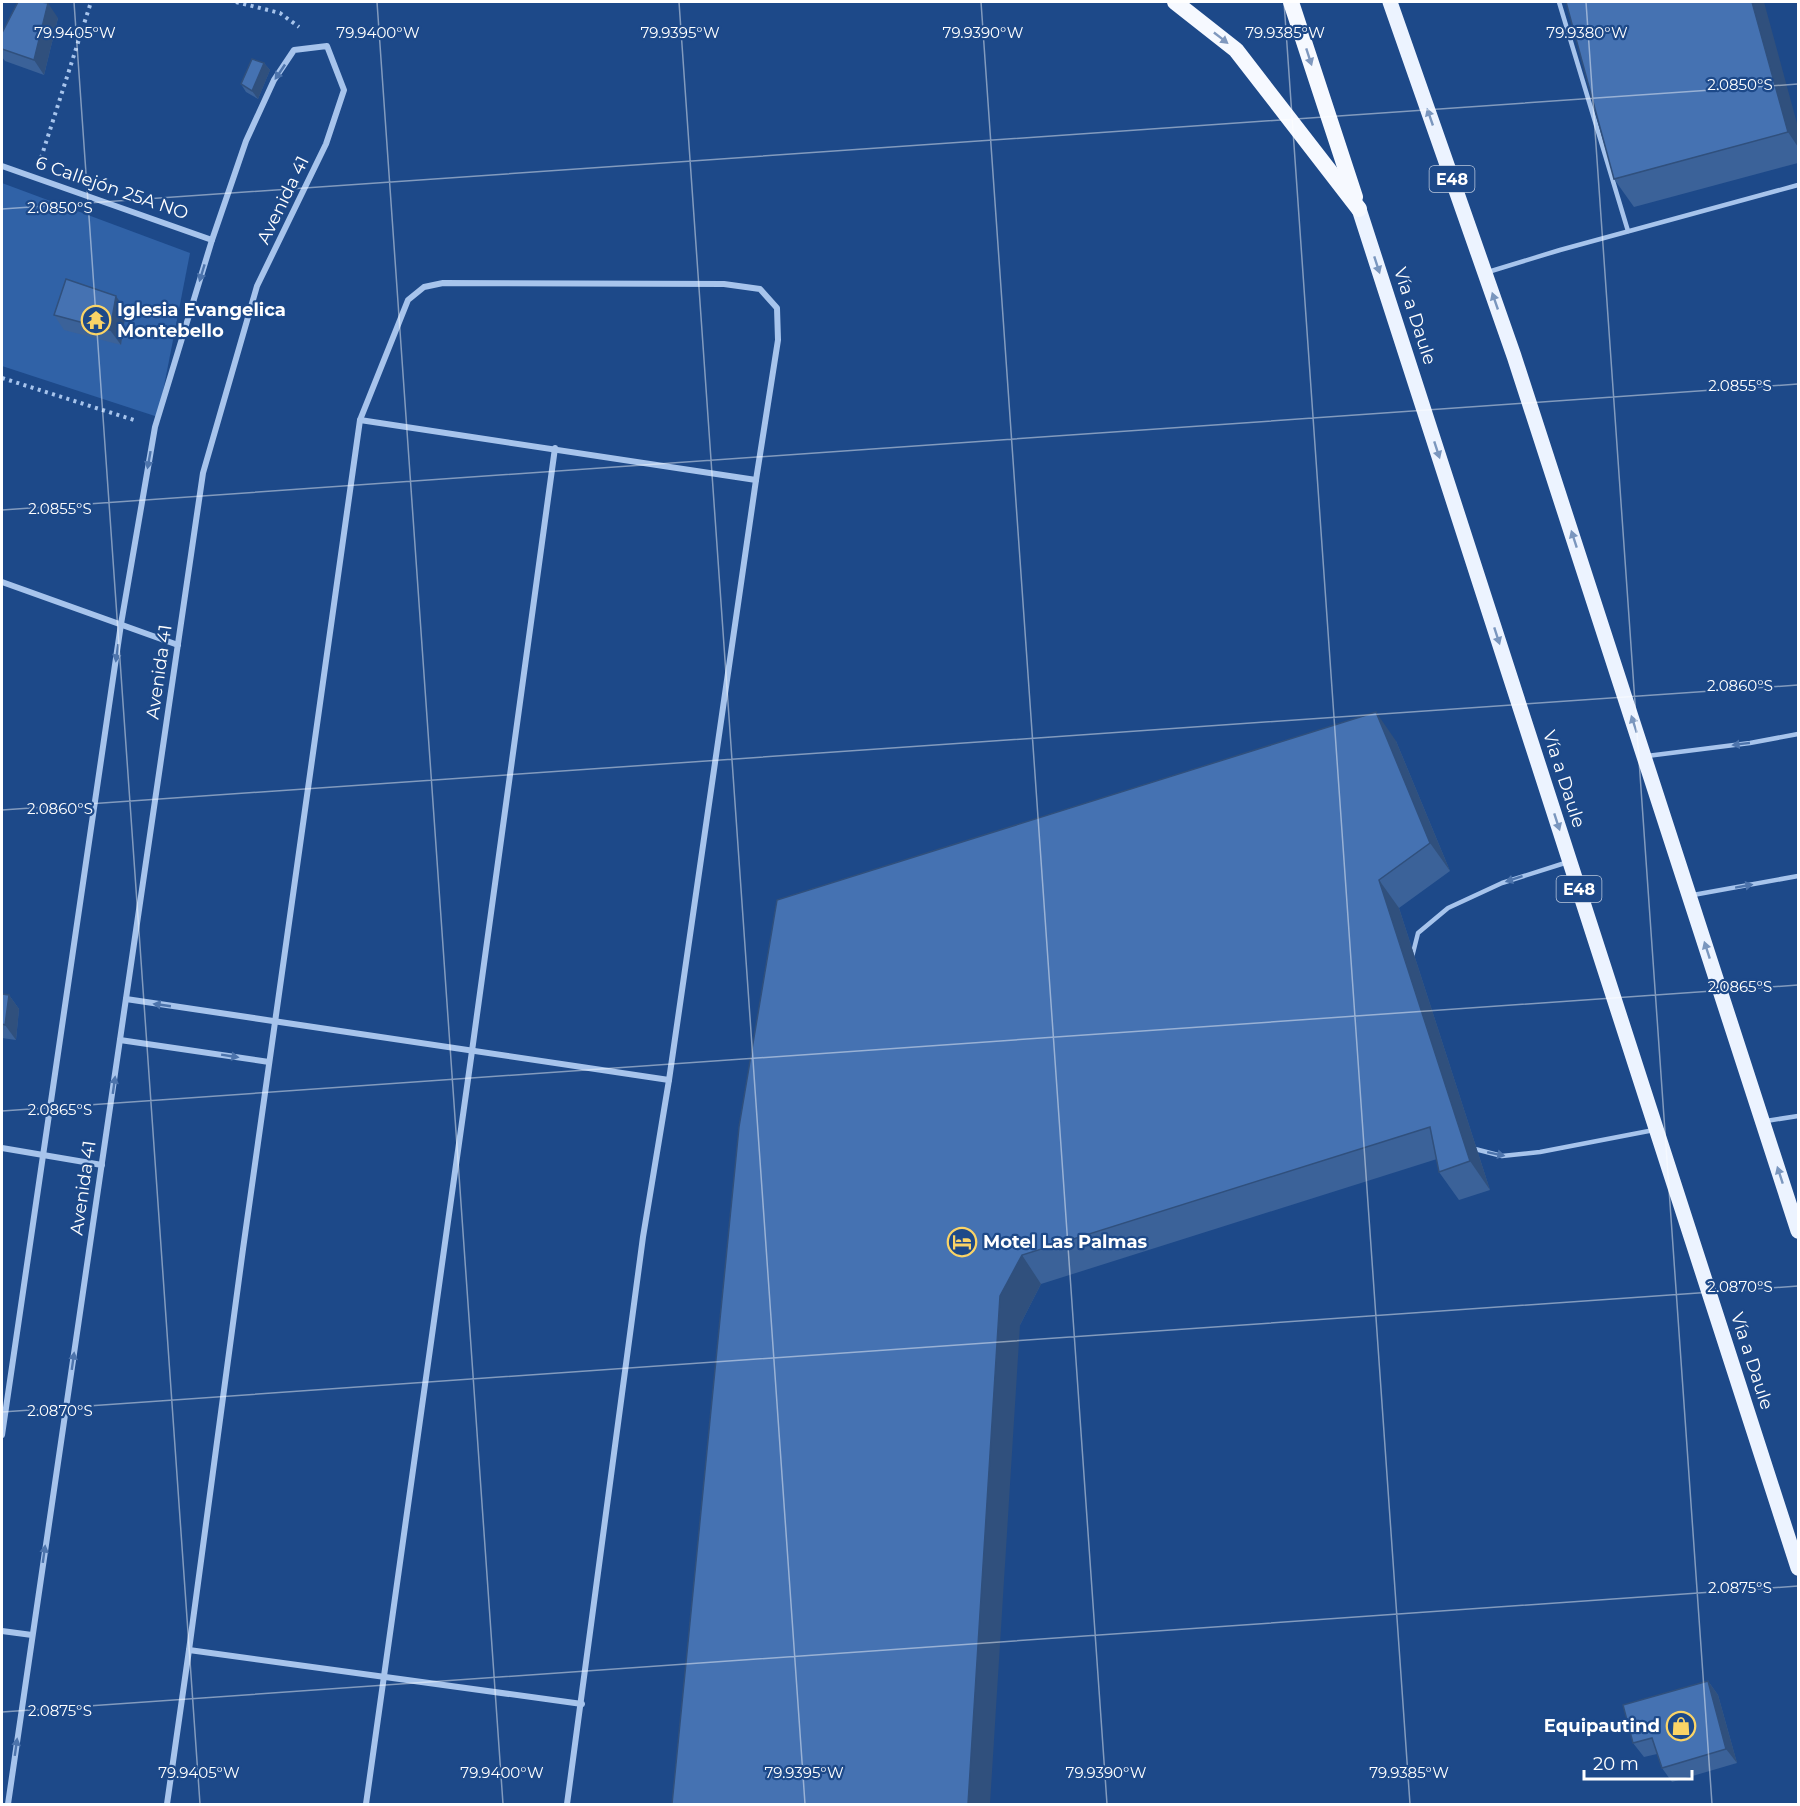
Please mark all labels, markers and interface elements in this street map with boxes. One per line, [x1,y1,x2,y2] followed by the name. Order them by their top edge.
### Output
[34,23,116,42] text: 79.9405°W
[336,23,420,42] text: 79.9400°W
[640,23,720,42] text: 79.9395°W
[943,23,1024,42] text: 79.9390°W
[1245,23,1325,42] text: 79.9385°W
[1546,23,1628,42] text: 79.9380°W
[1213,31,1228,43] one-way arrow
[1305,48,1315,66] one-way arrow
[274,64,285,80] one-way arrow
[1707,75,1773,94] text: 2.0850°S
[1425,108,1435,126] one-way arrow
[33,152,191,224] street label: 6 Callejón 25A NO
[252,152,314,248] street label: Avenida 41
[1430,166,1474,192] road number: E48
[27,198,93,217] text: 2.0850°S
[1373,256,1383,274] one-way arrow
[197,264,206,282] one-way arrow
[1389,265,1441,368] street label: Vía a Daule
[1490,292,1499,310] one-way arrow
[117,299,286,342] place label: Iglesia Evangelica Montebello
[80,304,112,336] temple icon: Iglesia Evangelica Montebello
[1708,376,1772,395] text: 2.0855°S
[1433,441,1443,459] one-way arrow
[144,451,153,470] one-way arrow
[28,499,92,518] text: 2.0855°S
[1568,530,1578,548] one-way arrow
[141,623,177,721] street label: Avenida 41
[1493,627,1503,645] one-way arrow
[112,643,121,662] one-way arrow
[1707,676,1773,695] text: 2.0860°S
[1629,715,1638,733] one-way arrow
[1538,728,1590,831] street label: Vía a Daule
[1731,740,1750,749] one-way arrow
[27,799,93,818] text: 2.0860°S
[1553,813,1563,831] one-way arrow
[1505,875,1523,884] one-way arrow
[1556,876,1602,902] road number: E48
[1735,881,1754,890] one-way arrow
[1702,941,1712,959] one-way arrow
[1708,977,1772,996] text: 2.0865°S
[152,1000,171,1009] one-way arrow
[221,1052,240,1061] one-way arrow
[109,1075,118,1094] one-way arrow
[28,1100,92,1119] text: 2.0865°S
[65,1139,101,1237] street label: Avenida 41
[1486,1149,1505,1159] one-way arrow
[1775,1166,1785,1184] one-way arrow
[946,1226,978,1258] hotel icon: Motel Las Palmas
[983,1231,1147,1253] place label: Motel Las Palmas
[1707,1277,1773,1296] text: 2.0870°S
[1726,1310,1778,1413] street label: Vía a Daule
[68,1351,77,1370] one-way arrow
[27,1401,93,1420] text: 2.0870°S
[40,1544,49,1563] one-way arrow
[1708,1578,1772,1597] text: 2.0875°S
[28,1701,92,1720] text: 2.0875°S
[1665,1710,1697,1742] shop icon: Equipautind
[1544,1715,1660,1737] place label: Equipautind
[12,1737,21,1756] one-way arrow
[1584,1743,1692,1781] scale bar
[1593,1753,1639,1775] text: 20 m
[158,1763,240,1782] text: 79.9405°W
[460,1763,544,1782] text: 79.9400°W
[764,1763,844,1782] text: 79.9395°W
[1066,1763,1147,1782] text: 79.9390°W
[1369,1763,1449,1782] text: 79.9385°W

